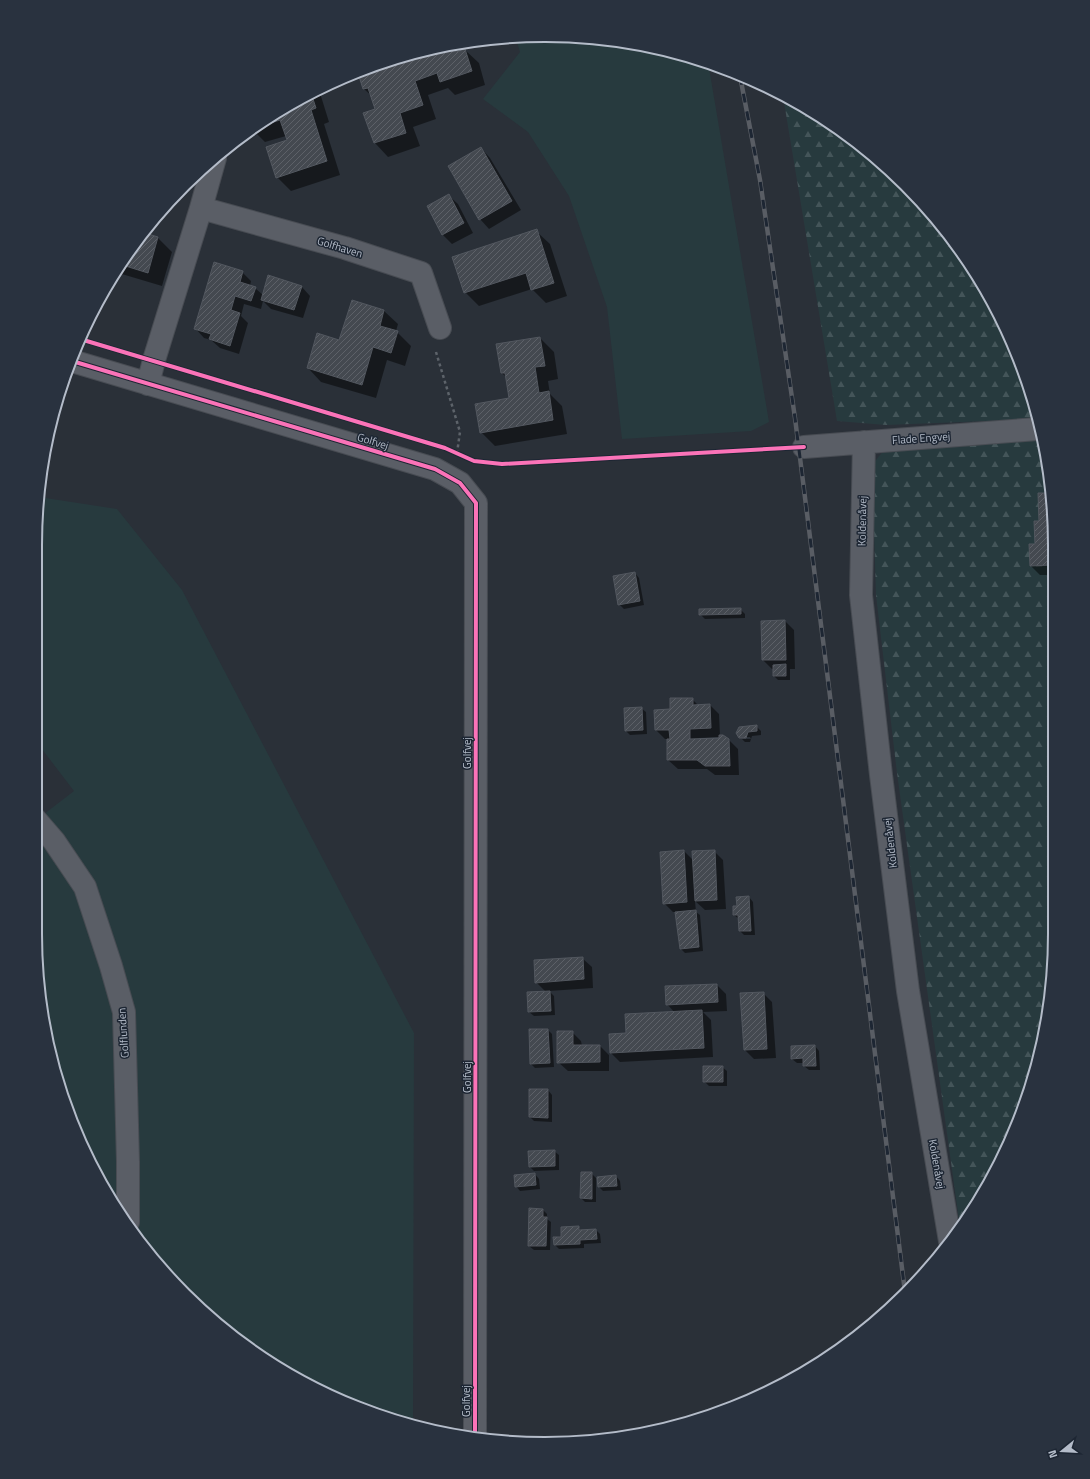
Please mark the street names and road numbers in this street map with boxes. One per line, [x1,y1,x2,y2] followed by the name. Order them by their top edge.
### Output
[315,233,365,262] street label: Golfhaven
[891,428,951,448] street label: Flade Engvej
[355,429,391,453] street label: Golfvej
[854,496,870,546] street label: Koldenåvej
[459,737,475,769] street label: Golfvej
[879,817,901,869] street label: Koldenåvej
[113,1007,133,1059] street label: Golflunden
[459,1061,475,1093] street label: Golfvej
[925,1138,949,1190] street label: Koldenåvej
[458,1385,474,1417] street label: Golfvej

